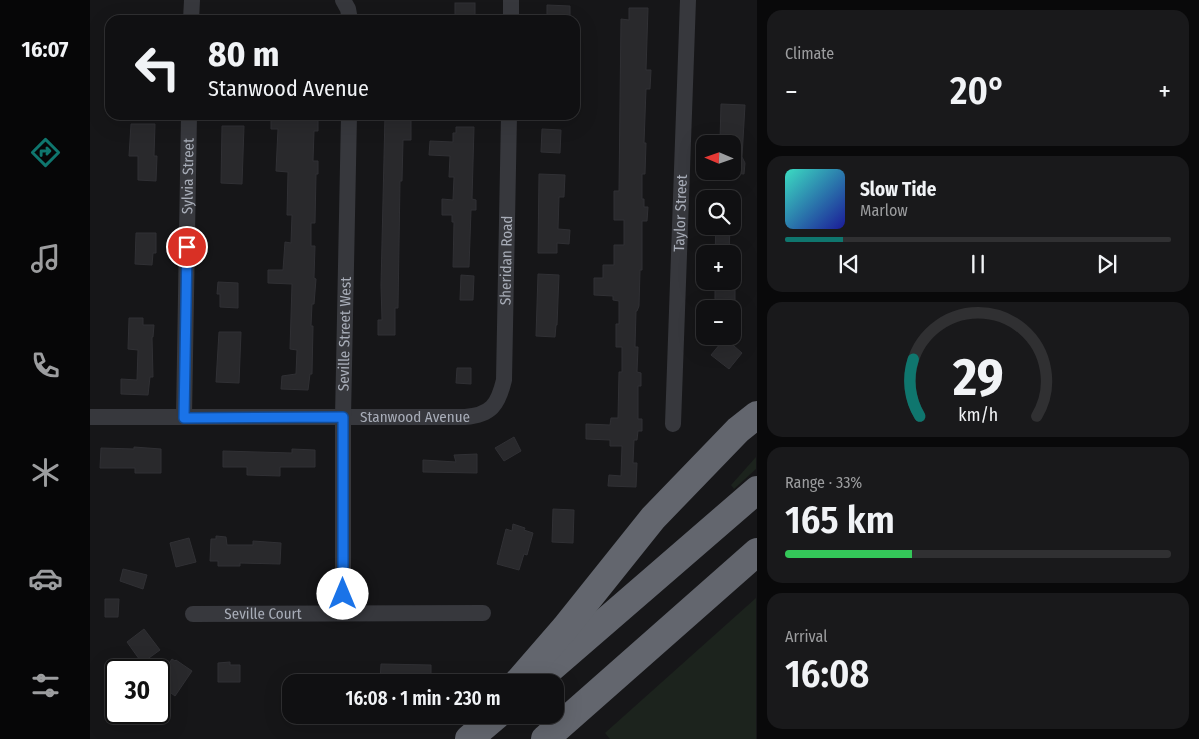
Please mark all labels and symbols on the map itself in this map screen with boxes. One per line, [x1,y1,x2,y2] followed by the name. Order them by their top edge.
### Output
[696,135,741,180] north arrow
[178,138,198,214] street label: Sylvia Street
[670,174,691,252] street label: Taylor Street
[496,215,516,305] street label: Sheridan Road
[166,226,208,268] pin
[335,277,355,391] street label: Seville Street West
[360,408,471,426] street label: Stanwood Avenue
[316,567,368,619] position arrow
[224,605,302,623] street label: Seville Court
[105,659,170,724] speed limit sign: 30

